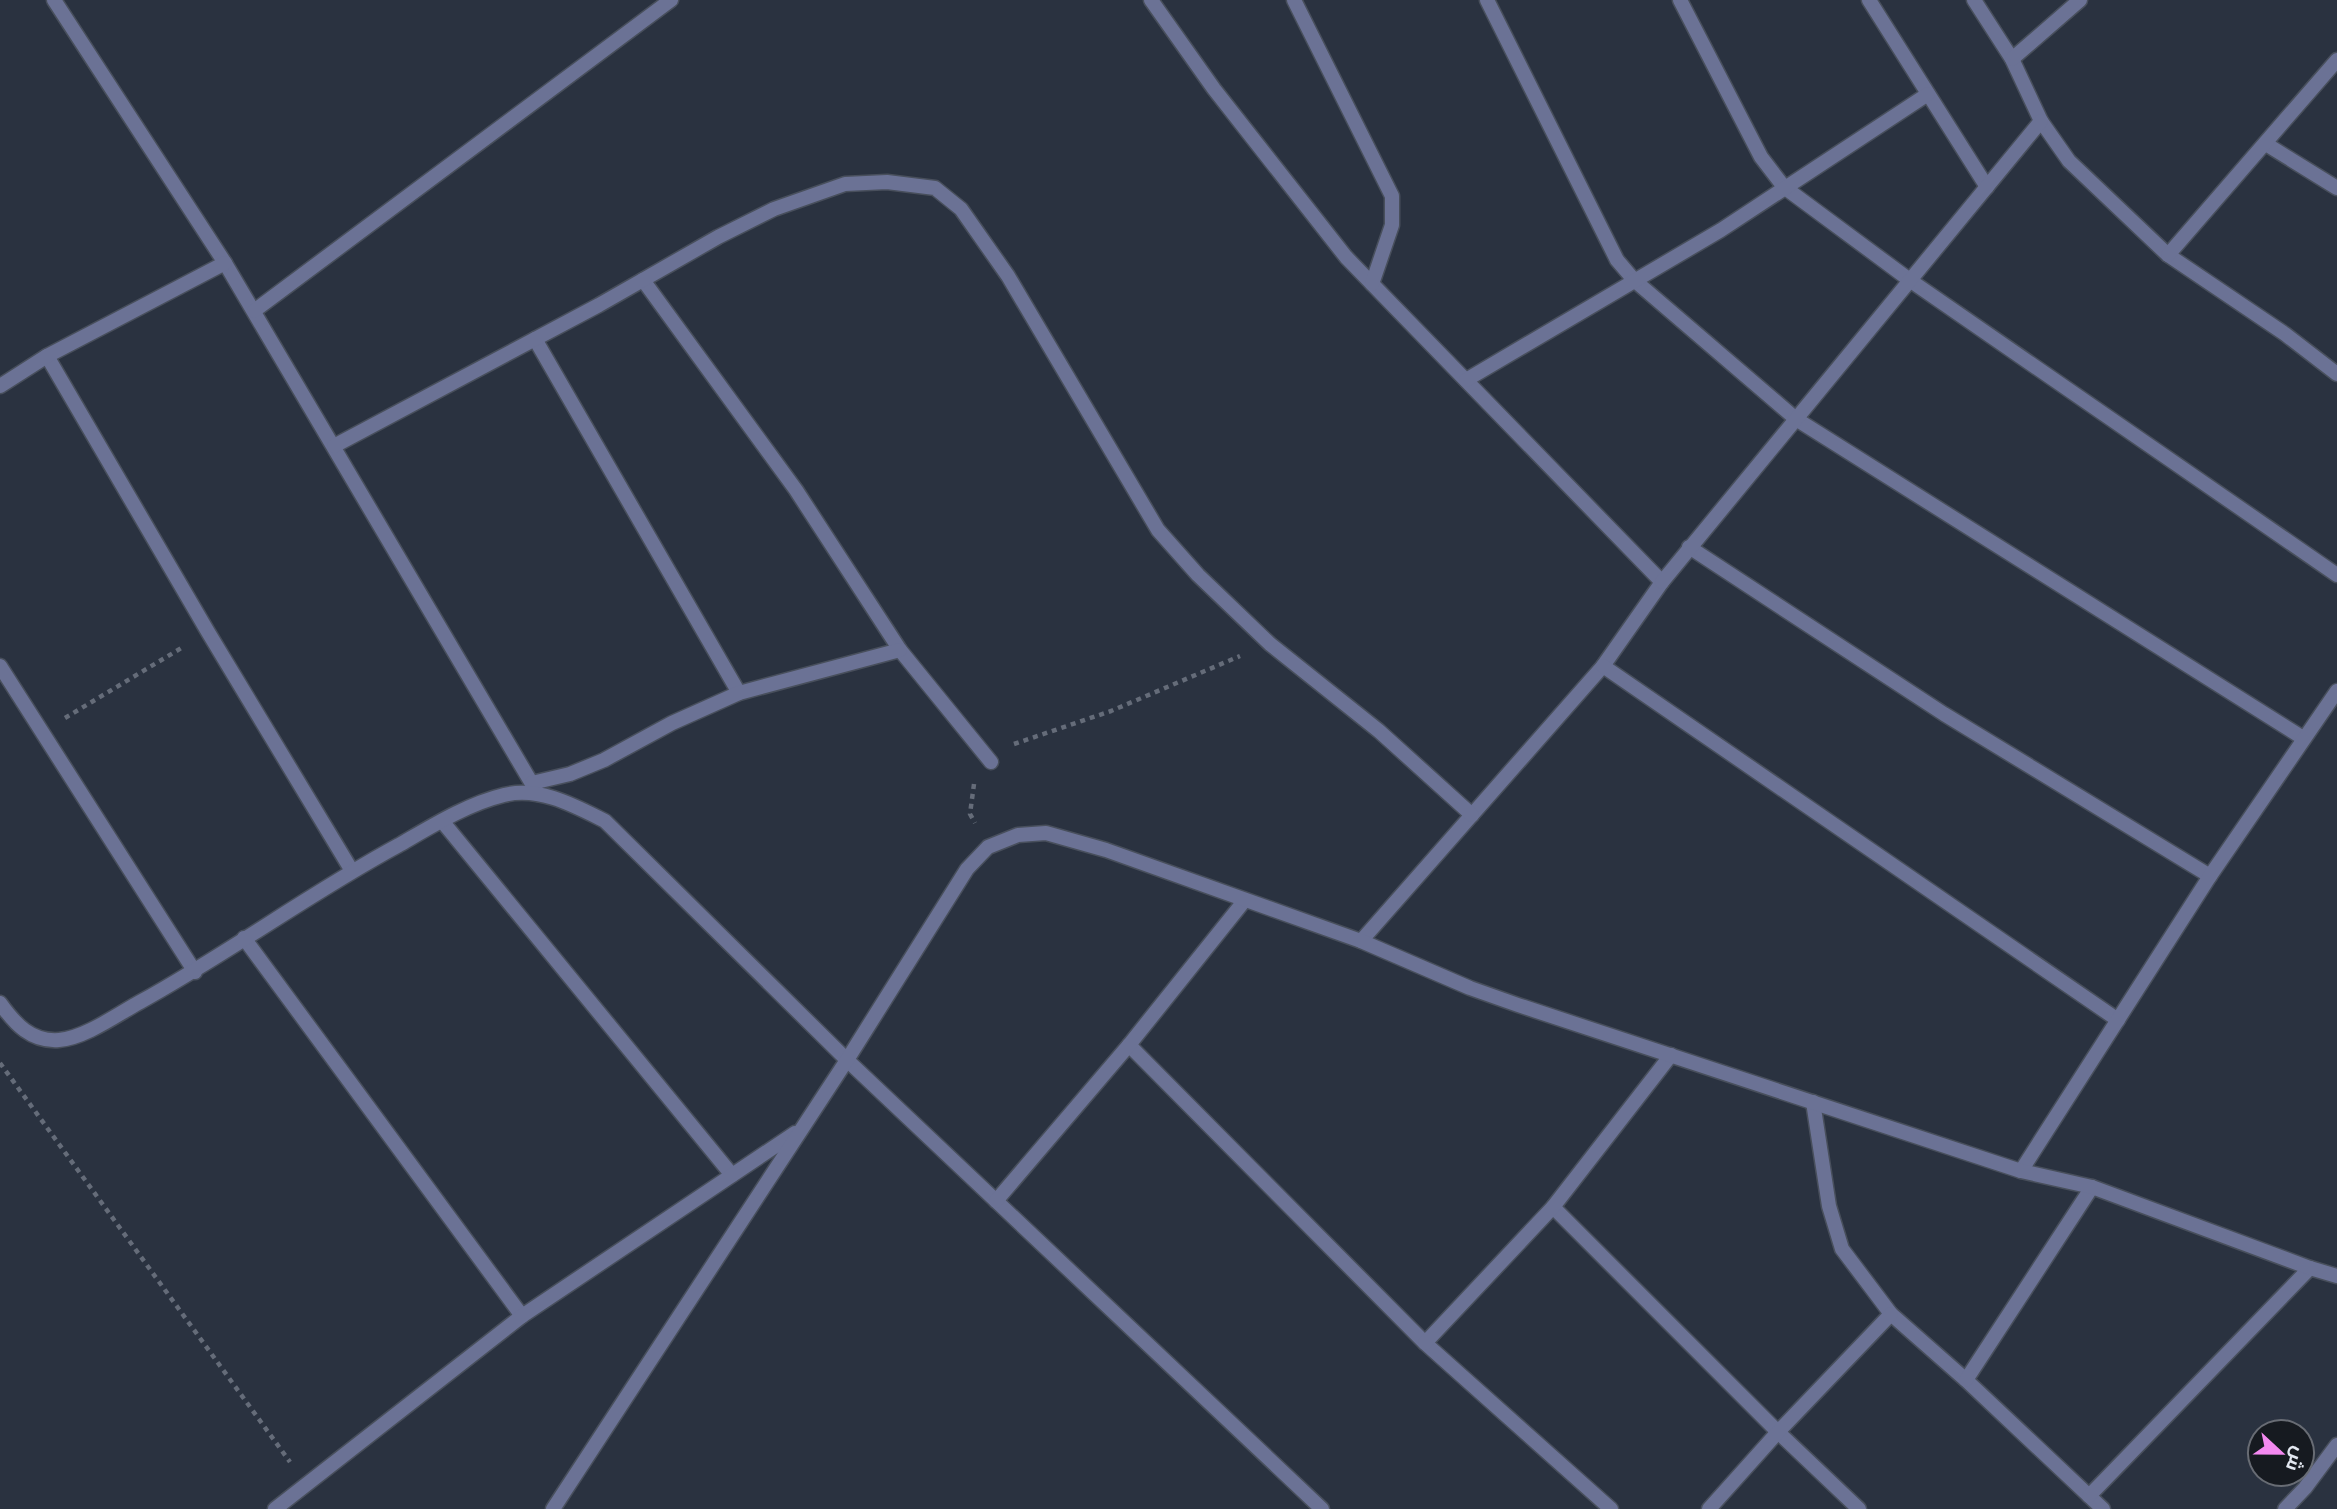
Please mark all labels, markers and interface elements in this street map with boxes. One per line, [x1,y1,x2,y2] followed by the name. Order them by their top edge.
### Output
[2246,1418,2316,1488] north arrow
[2276,1441,2318,1477] text: ش

